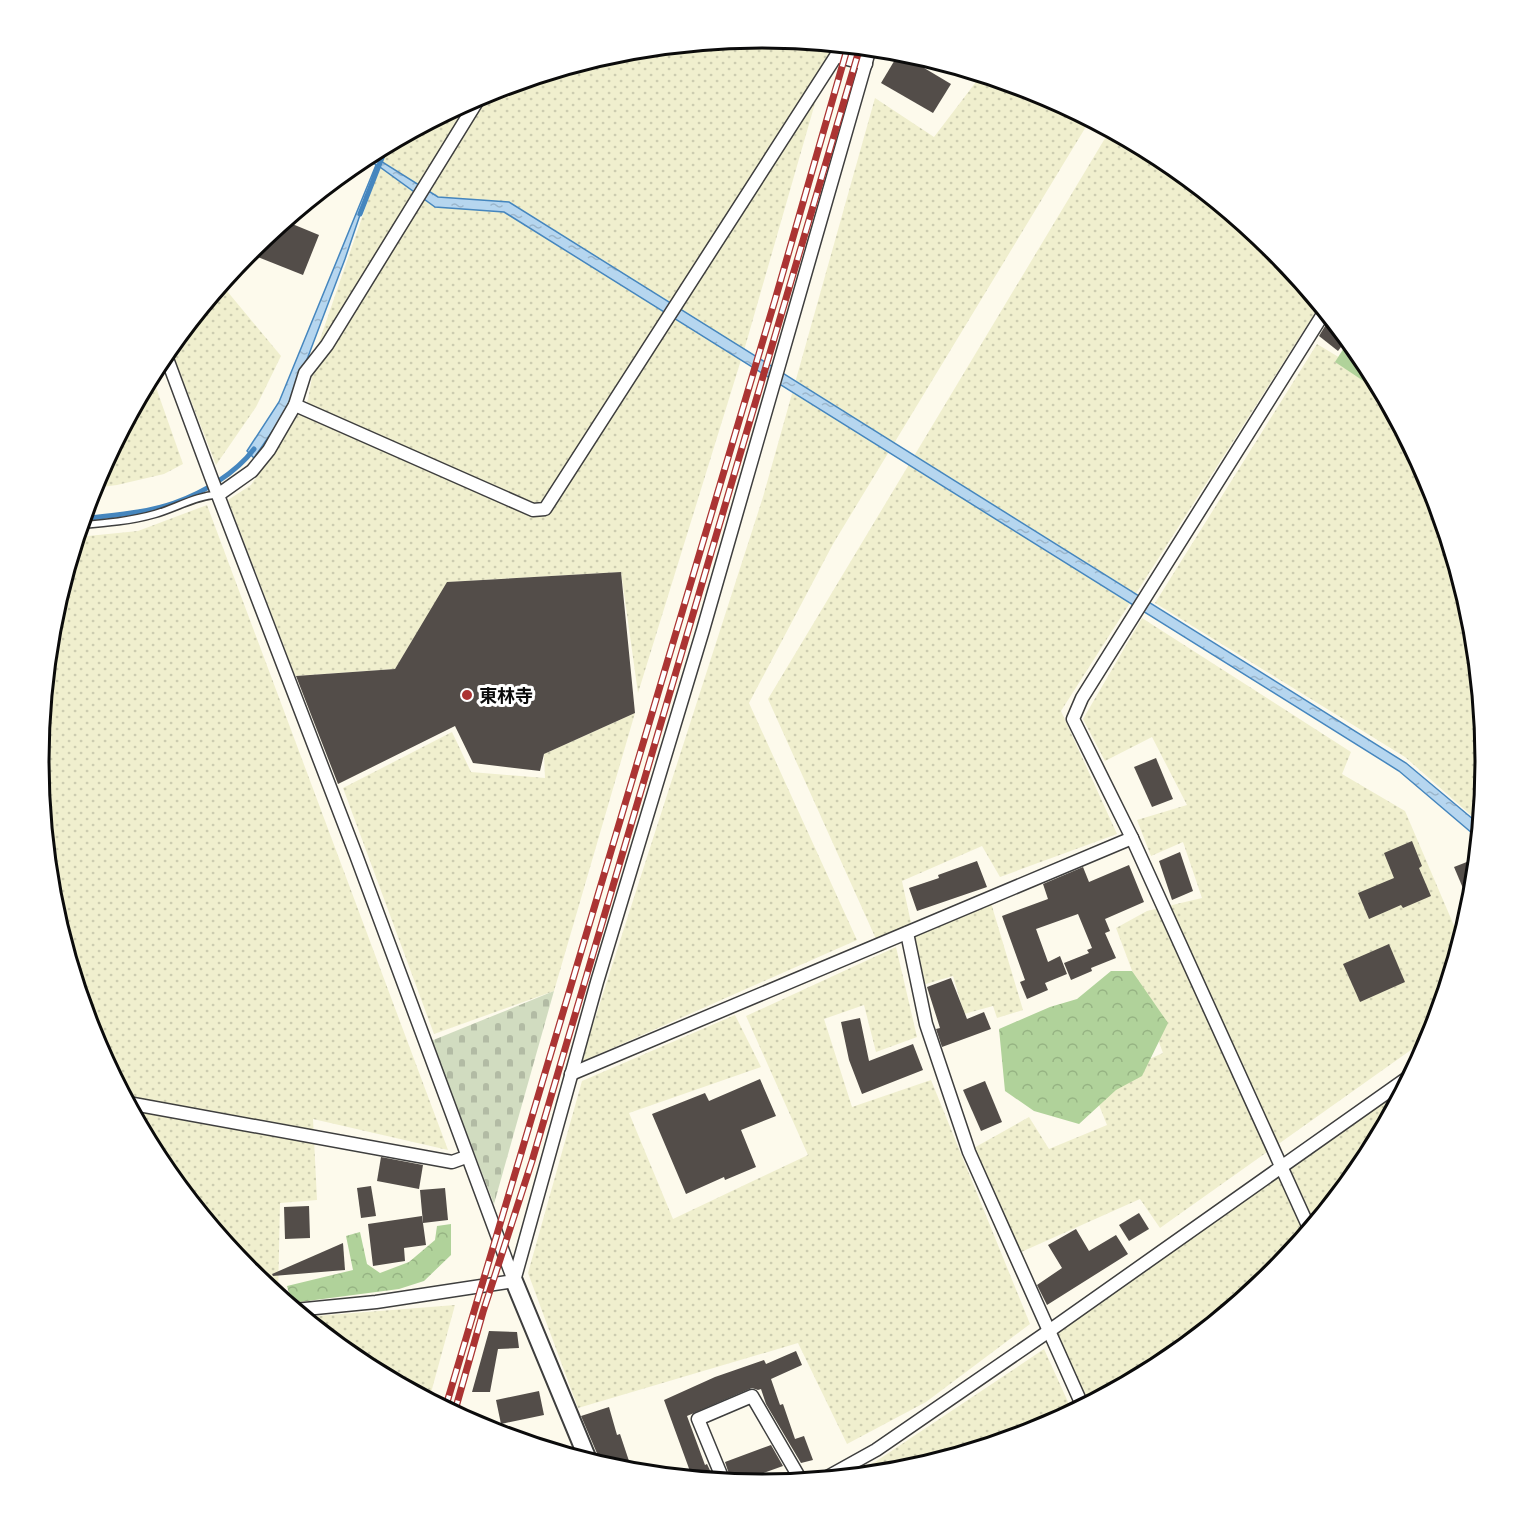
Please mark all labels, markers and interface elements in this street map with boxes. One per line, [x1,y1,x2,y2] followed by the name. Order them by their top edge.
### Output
[479,683,533,707] place label: 東林寺
[460,688,474,702] marker: 東林寺

